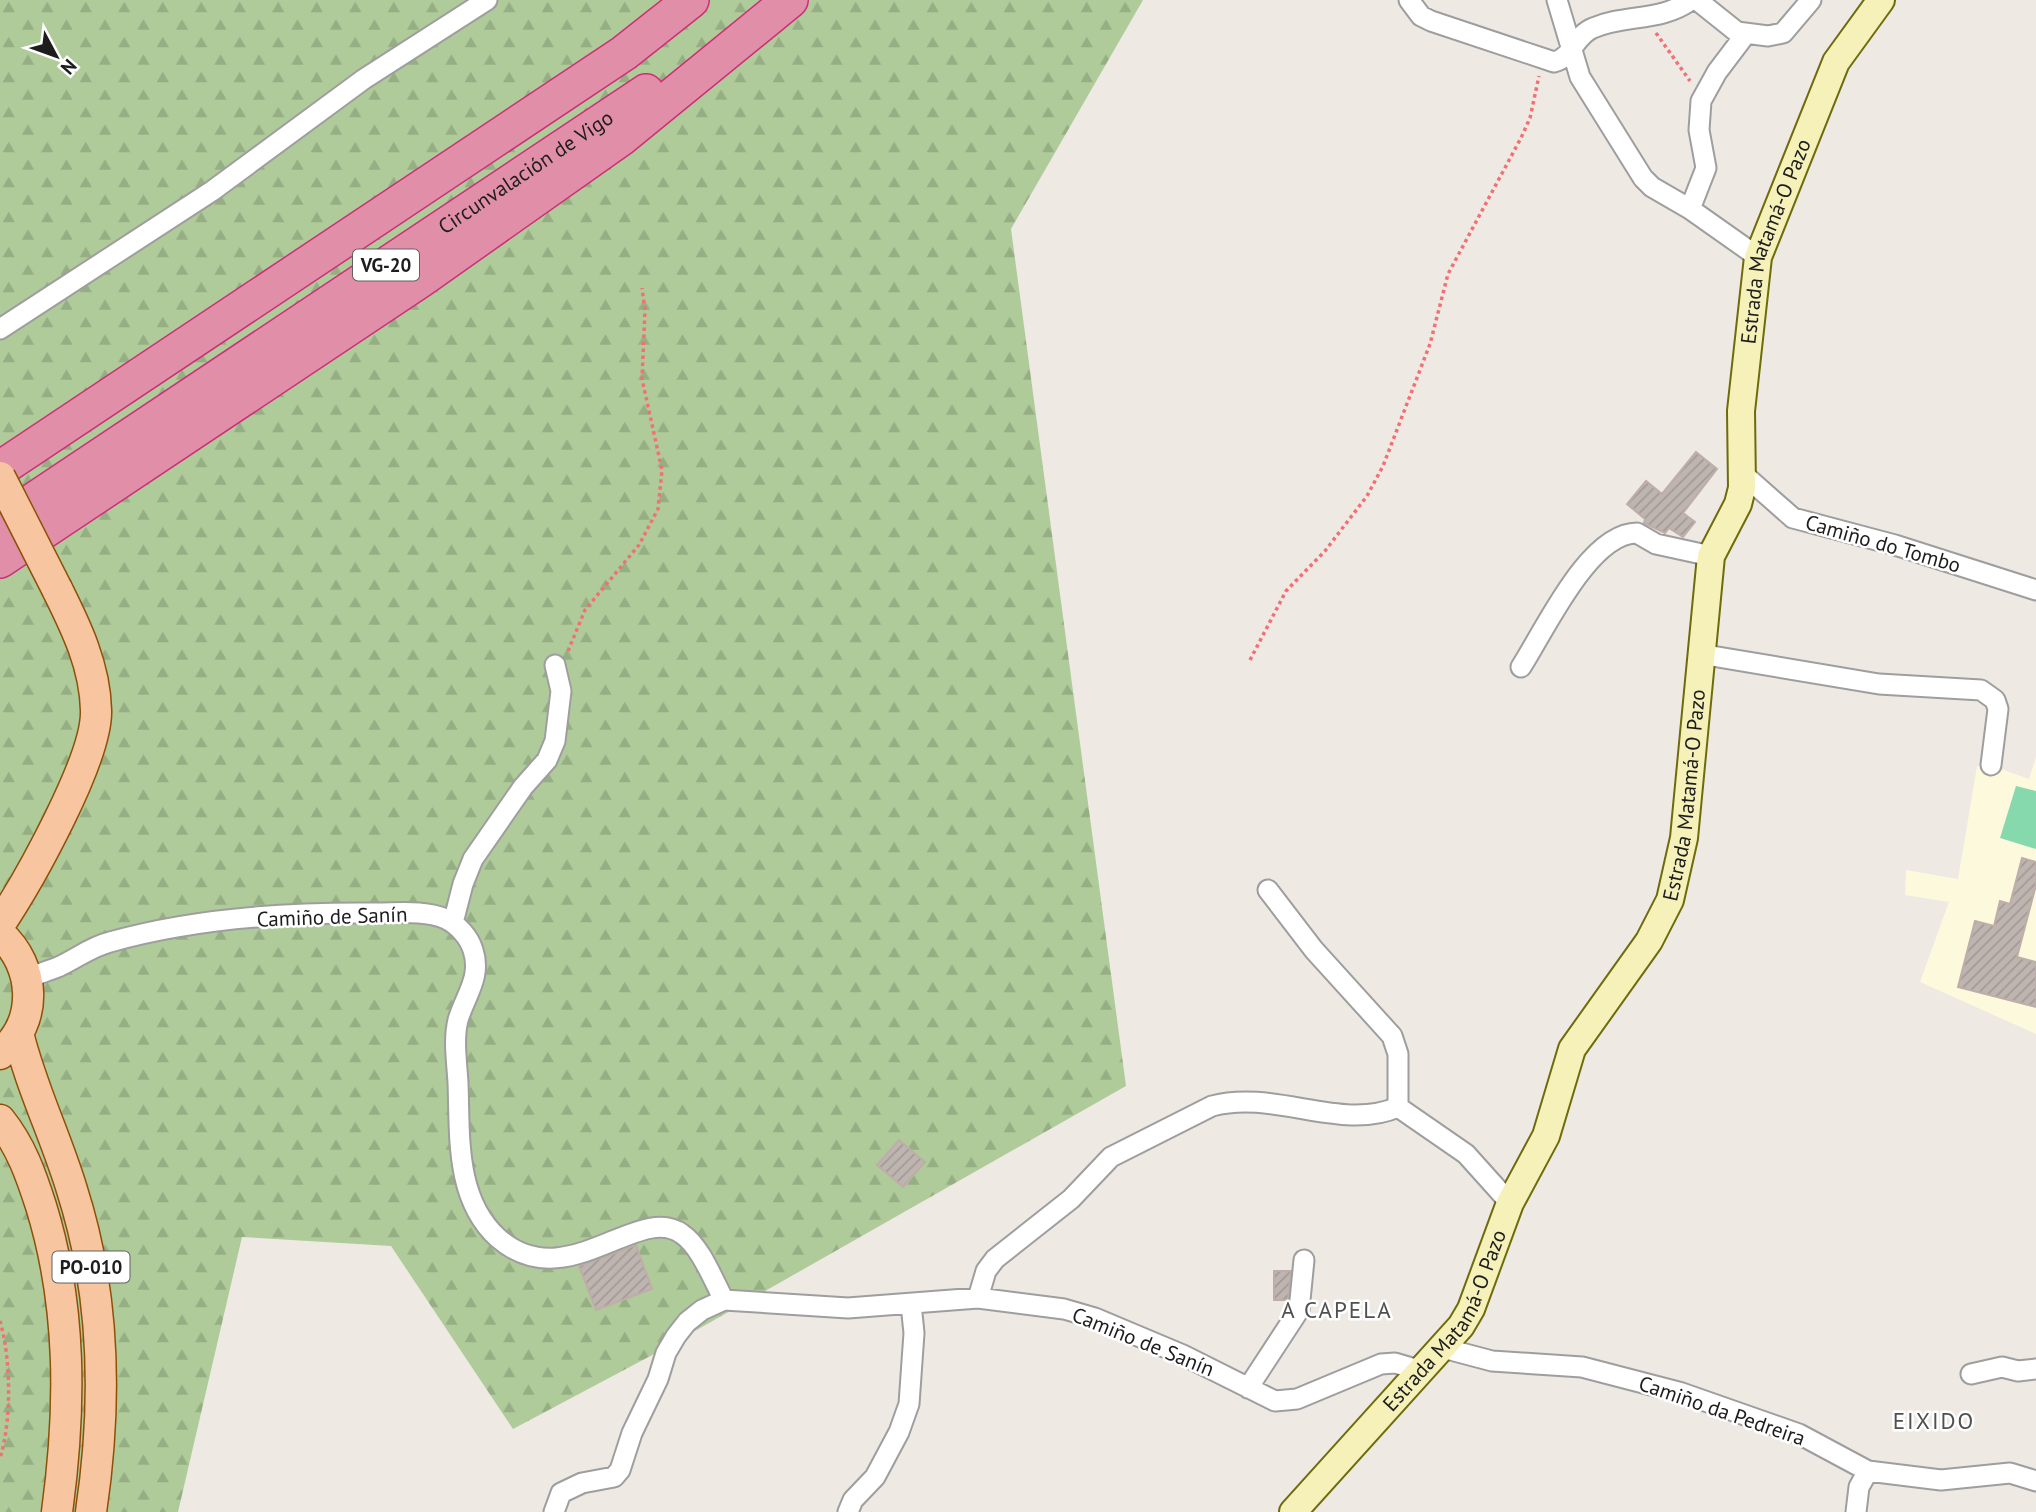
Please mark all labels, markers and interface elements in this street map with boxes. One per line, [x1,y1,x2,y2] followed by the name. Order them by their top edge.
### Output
[21,21,91,91] north arrow
[56,55,82,80] text: N
[433,104,618,240] street label: Circunvalación de Vigo
[1734,135,1817,345] street label: Estrada Matamá-O Pazo
[353,249,419,280] road number: VG-20
[1802,508,1964,579] street label: Camiño do Tombo
[1656,688,1711,903] street label: Estrada Matamá-O Pazo
[256,900,408,933] street label: Camiño de Sanín
[1377,1226,1512,1417] street label: Estrada Matamá-O Pazo
[52,1252,130,1282] road number: PO-010
[1281,1295,1393,1324] district label: A CAPELA
[1068,1301,1218,1382] street label: Camiño de Sanín
[1635,1369,1809,1452] street label: Camiño da Pedreira
[1893,1406,1975,1435] district label: EIXIDO

